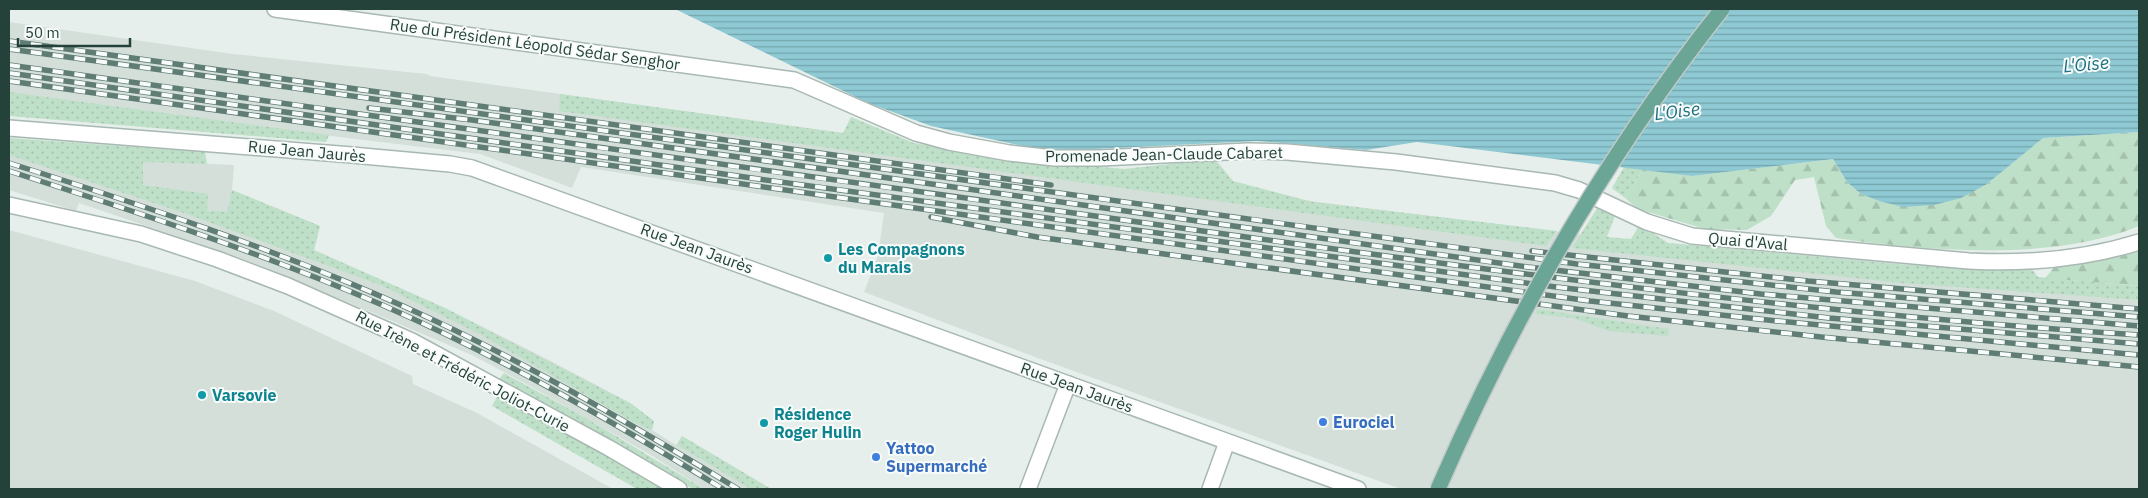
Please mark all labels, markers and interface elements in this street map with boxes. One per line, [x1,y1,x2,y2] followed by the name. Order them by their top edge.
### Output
[389,14,681,74] street label: Rue du Président Léopold Sédar Senghor
[18,15,130,47] scale bar
[25,23,60,42] text: 50 m
[2062,51,2110,77] water label: L'Oise
[1653,97,1701,125] water label: L'Oise
[247,136,367,166] street label: Rue Jean Jaurès
[1045,142,1283,166] street label: Promenade Jean-Claude Cabaret
[638,218,756,278] street label: Rue Jean Jaurès
[1707,228,1789,254] street label: Quai d'Aval
[838,239,965,277] place label: Les Compagnons du Marais
[822,252,834,264] marker: Les Compagnons du Marais
[352,306,574,436] street label: Rue Irène et Frédéric Joliot-Curie
[1018,357,1136,417] street label: Rue Jean Jaurès
[212,385,276,405] place label: Varsovie
[196,389,208,401] marker: Varsovie
[774,404,862,442] place label: Résidence Roger Hulin
[1333,412,1394,432] place label: Eurociel
[1317,416,1329,428] marker: Eurociel
[758,417,770,429] marker: Résidence Roger Hulin
[886,438,987,476] place label: Yattoo Supermarché
[870,451,882,463] marker: Yattoo Supermarché

